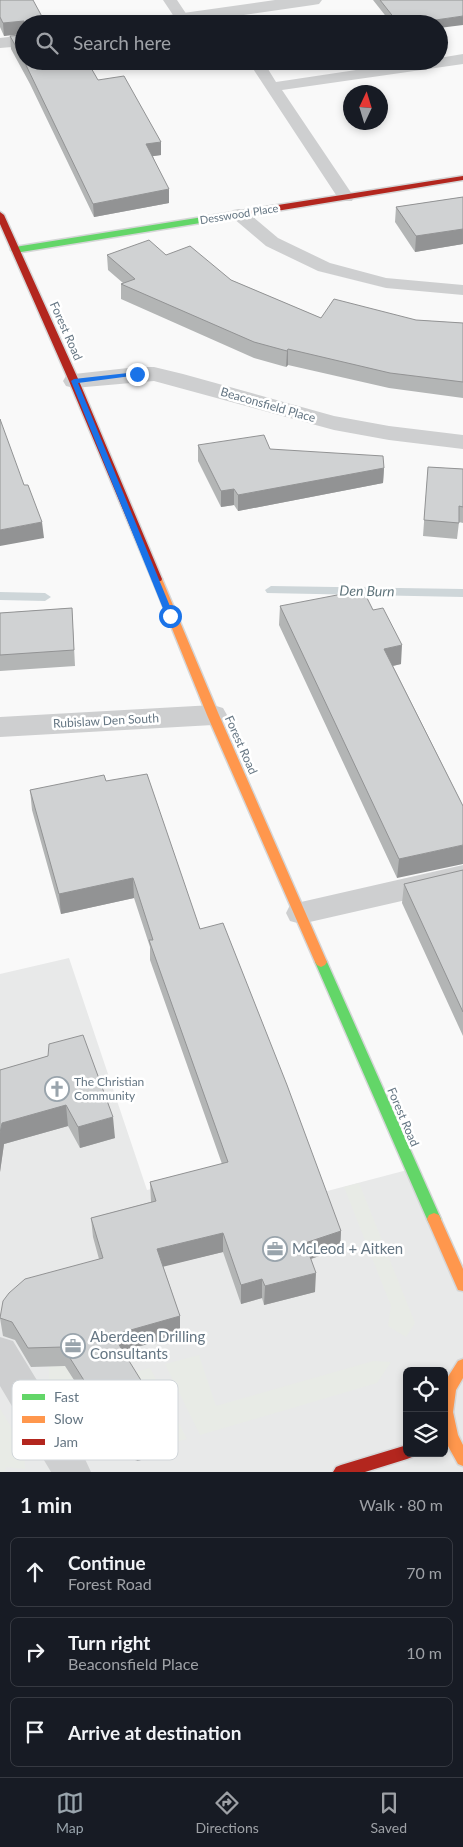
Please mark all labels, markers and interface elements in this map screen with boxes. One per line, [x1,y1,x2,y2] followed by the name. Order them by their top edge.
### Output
[15,15,448,70] search box
[33,29,61,57] icon: search
[73,31,171,54] text: Search here
[343,85,388,130] north arrow
[199,201,279,226] street label: Desswood Place
[47,299,86,362] street label: Forest Road
[126,363,149,386] route end
[219,384,317,425] street label: Beaconsfield Place
[339,582,395,599] water label: Den Burn
[159,605,182,628] route start
[53,710,159,731] street label: Rubislaw Den South
[222,713,261,776] street label: Forest Road
[74,1074,144,1103] place label: The Christian Community
[44,1076,70,1102] church icon: The Christian Community
[384,1085,423,1149] street label: Forest Road
[262,1236,288,1262] office icon: McLeod + Aitken
[292,1239,403,1257] place label: McLeod + Aitken
[90,1327,205,1362] place label: Aberdeen Drilling Consultants
[60,1333,86,1359] office icon: Aberdeen Drilling Consultants
[403,1367,448,1457] map controls
[403,1367,448,1412] button: locate
[12,1380,178,1460] legend
[54,1388,79,1405] text: Fast
[54,1410,84,1427] text: Slow
[403,1412,448,1457] button: layers
[54,1433,78,1450] text: Jam
[20,1492,72,1517] text: 1 min
[359,1495,443,1514] text: Walk · 80 m
[68,1551,146,1574] text: Continue
[21,1558,49,1586] icon: ahead
[406,1563,442,1582] text: 70 m
[68,1574,152,1593] text: Forest Road
[68,1631,150,1654] text: Turn right
[21,1638,49,1666] icon: right
[406,1643,442,1662] text: 10 m
[68,1654,199,1673] text: Beaconsfield Place
[21,1718,49,1746] icon: arrive
[68,1721,241,1744] text: Arrive at destination
[56,1789,84,1836] tab: Map
[196,1789,259,1836] tab: Directions
[371,1789,407,1836] tab: Saved

